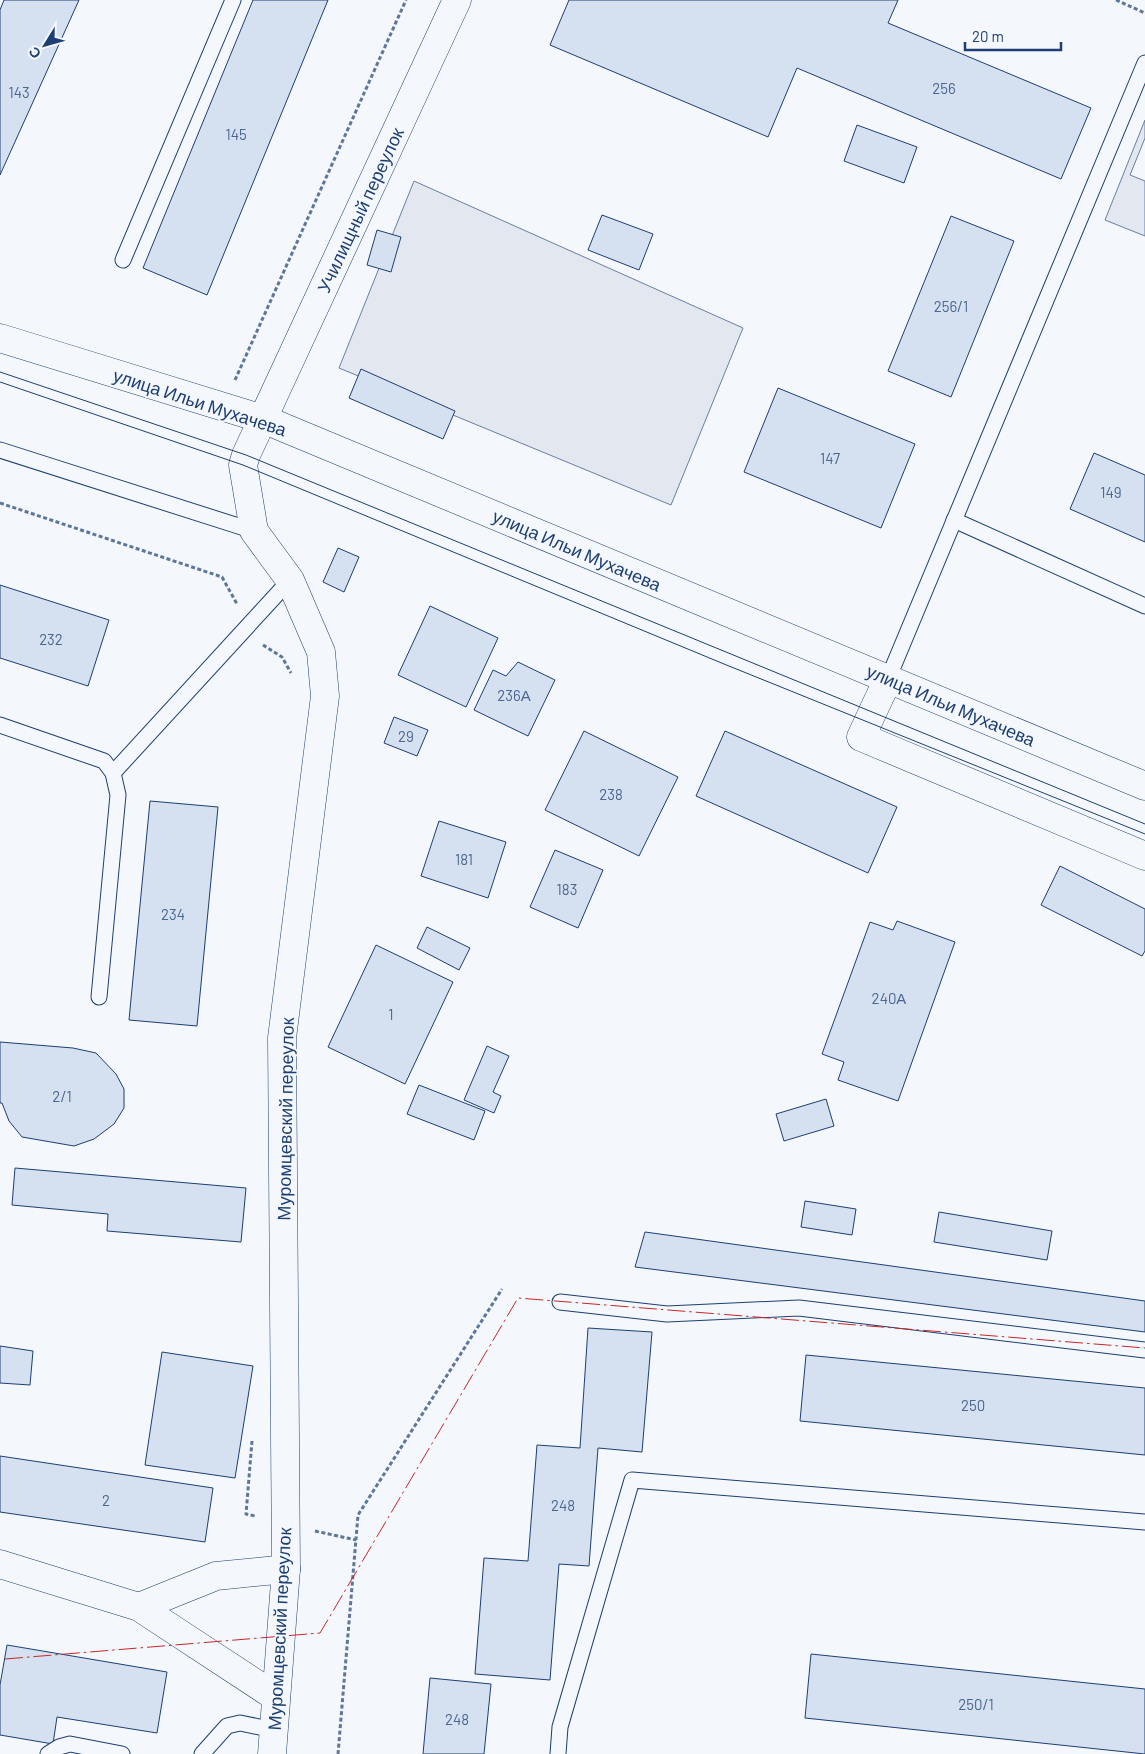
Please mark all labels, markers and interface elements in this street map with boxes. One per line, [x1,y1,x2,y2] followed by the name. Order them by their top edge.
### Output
[20,20,70,70] north arrow
[965,20,1061,52] scale bar
[972,27,1004,45] text: 20 m
[24,44,44,62] text: С
[932,79,956,97] house number: 256
[8,83,30,101] house number: 143
[312,124,408,296] street label: Училищный переулок
[225,125,247,143] house number: 145
[934,297,968,315] house number: 256/1
[111,364,290,441] street label: улица Ильи Мухачева
[820,449,840,467] house number: 147
[1100,483,1122,501] house number: 149
[489,505,665,596] street label: улица Ильи Мухачева
[39,630,63,648] house number: 232
[863,660,1039,751] street label: улица Ильи Мухачева
[497,686,531,704] house number: 236А
[398,727,414,745] house number: 29
[599,785,623,803] house number: 238
[455,850,473,868] house number: 181
[557,880,577,898] house number: 183
[161,905,185,923] house number: 234
[872,989,906,1007] house number: 240А
[388,1005,394,1023] house number: 1
[272,1017,298,1221] street label: Муромцевский переулок
[52,1087,72,1105] house number: 2/1
[961,1396,985,1414] house number: 250
[102,1491,110,1509] house number: 2
[551,1496,575,1514] house number: 248
[263,1527,295,1731] street label: Муромцевский переулок
[958,1695,994,1713] house number: 250/1
[445,1710,469,1728] house number: 248

